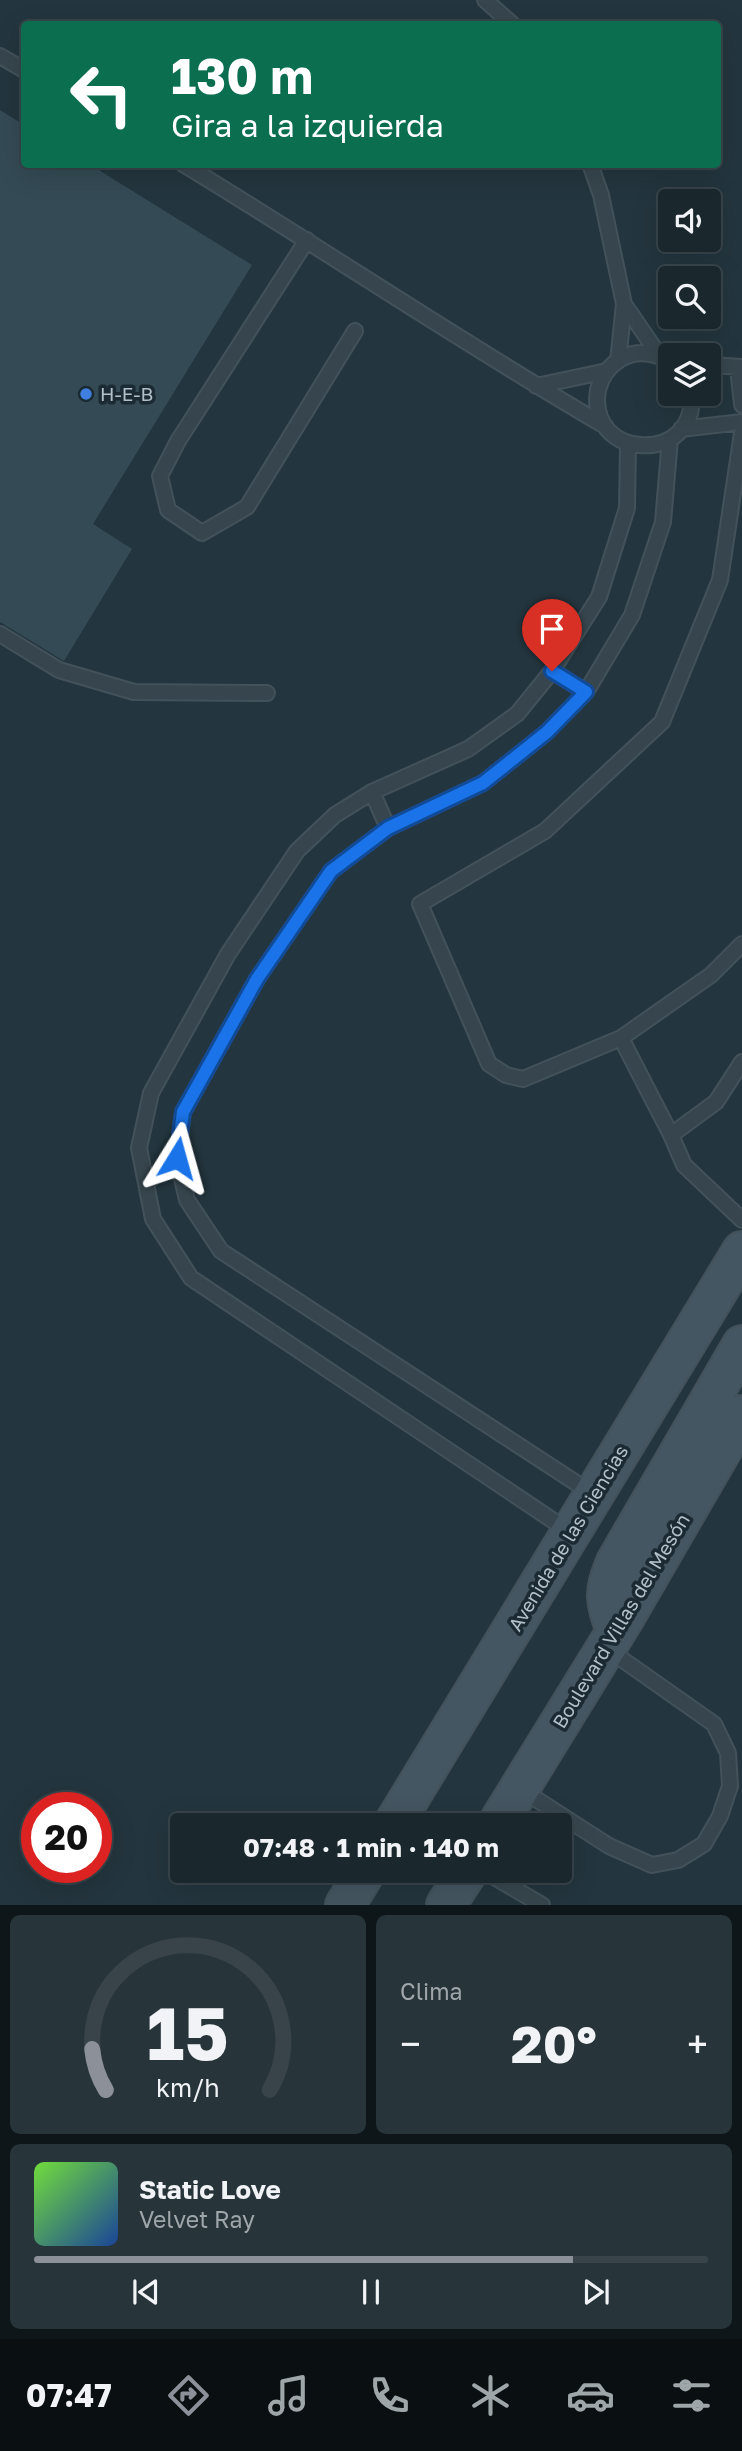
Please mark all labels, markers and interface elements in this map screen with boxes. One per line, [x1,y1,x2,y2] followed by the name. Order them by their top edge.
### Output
[171,46,313,105] text: 130 m
[56,49,147,140] icon: left
[171,106,444,144] text: Gira a la izquierda
[658,189,721,406] map controls
[658,189,721,252] button: sound
[658,266,721,329] button: search
[658,343,721,406] button: layers
[100,382,153,405] place label: H-E-B
[78,386,94,402] marker: H-E-B
[522,599,582,671] pin
[533,610,571,648] icon: arrive
[140,1121,214,1195] position arrow
[503,1441,632,1635] street label: Avenida de las Ciencias
[547,1509,694,1732] street label: Boulevard Villas del Mesón
[21,1792,112,1883] speed limit sign: 20
[243,1832,499,1863] text: 07:48 · 1 min · 140 m
[400,1977,463,2005] text: Clima
[147,1990,229,2077] text: 15
[511,2012,597,2074] text: 20°
[400,2021,421,2066] text: −
[687,2021,708,2066] text: +
[156,2072,220,2103] text: km/h
[139,2174,281,2205] text: Static Love
[139,2205,255,2233] text: Velvet Ray
[127,2273,165,2311] icon: previous
[352,2273,390,2311] icon: pause
[577,2273,615,2311] icon: next
[164,2371,213,2420] icon: directions
[264,2371,313,2420] icon: music
[365,2371,414,2420] icon: phone
[466,2371,515,2420] icon: climate
[566,2371,615,2420] icon: car
[667,2371,716,2420] icon: filters
[26,2376,112,2414] text: 07:47

